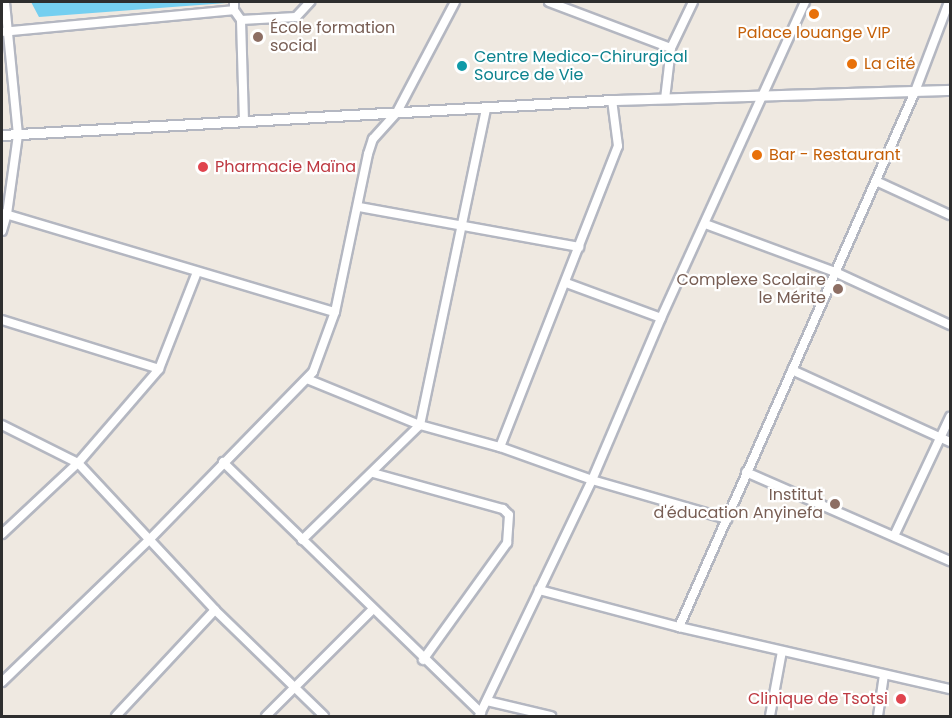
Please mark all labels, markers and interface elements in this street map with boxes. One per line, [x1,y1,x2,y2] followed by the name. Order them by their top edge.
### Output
[807,7,821,21] marker: Palace louange VIP
[270,18,395,56] place label: École formation social
[737,23,891,43] place label: Palace louange VIP
[251,30,265,44] marker: École formation social
[474,47,688,85] place label: Centre Medico-Chirurgical Source de Vie
[864,54,915,74] place label: La cité
[845,57,859,71] marker: La cité
[455,59,469,73] marker: Centre Medico-Chirurgical Source de Vie
[769,145,901,165] place label: Bar - Restaurant
[750,148,764,162] marker: Bar - Restaurant
[215,157,356,177] place label: Pharmacie Maïna
[196,160,210,174] marker: Pharmacie Maïna
[676,270,826,308] place label: Complexe Scolaire le Mérite
[831,282,845,296] marker: Complexe Scolaire le Mérite
[653,485,823,523] place label: Institut d'éducation Anyinefa
[828,497,842,511] marker: Institut d'éducation Anyinefa
[748,689,888,709] place label: Clinique de Tsotsi
[892,690,910,708] marker: Clinique de Tsotsi

